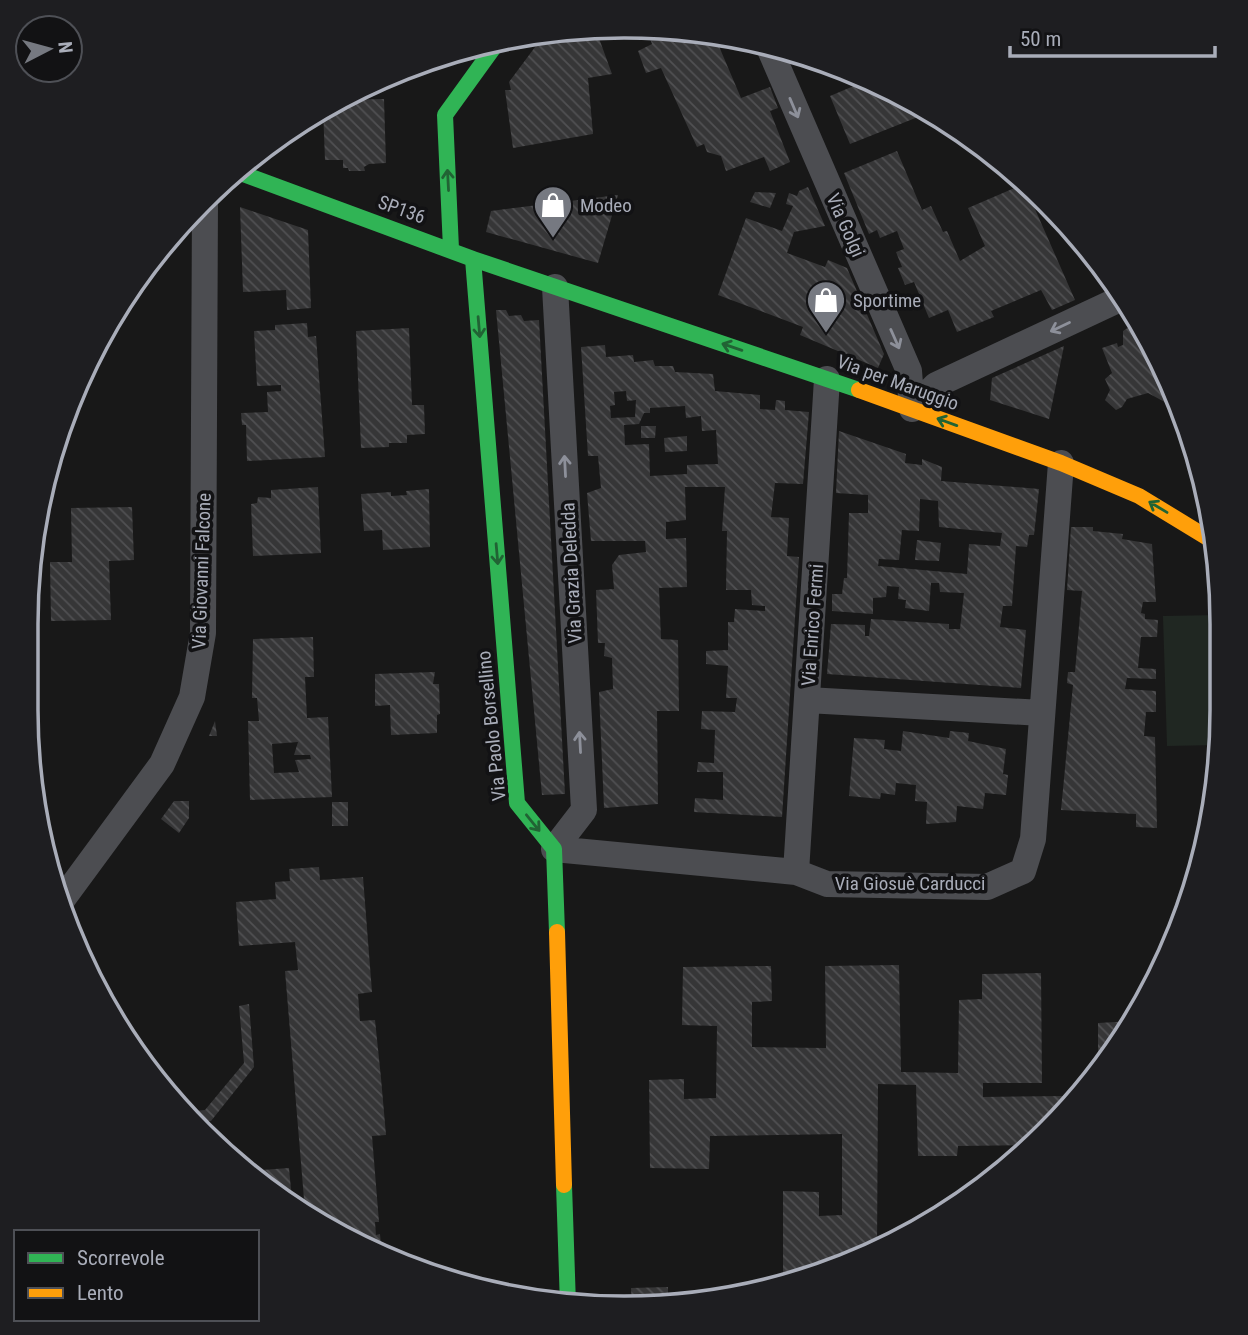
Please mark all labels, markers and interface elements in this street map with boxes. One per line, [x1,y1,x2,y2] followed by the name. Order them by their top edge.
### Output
[14,14,84,84] north arrow
[1010,14,1215,58] scale bar
[1020,27,1061,51] text: 50 m
[53,40,77,54] text: N
[789,96,802,118] one-way arrow
[441,169,454,192] one-way arrow
[532,184,574,239] shop icon: Modeo
[375,190,429,229] street label: SP136
[821,190,870,261] street label: Via Golgi
[580,194,632,217] place label: Modeo
[805,279,847,334] shop icon: Sportime
[853,289,921,312] place label: Sportime
[473,315,486,338] one-way arrow
[1050,321,1071,334] one-way arrow
[889,327,902,349] one-way arrow
[722,340,744,352] one-way arrow
[834,350,962,415] street label: Via per Maruggio
[937,414,959,427] one-way arrow
[558,455,571,478] one-way arrow
[187,492,216,650] street label: Via Giovanni Falcone
[1148,500,1168,514] one-way arrow
[556,502,587,644] street label: Via Grazia Deledda
[491,542,504,564] one-way arrow
[797,563,828,687] street label: Via Enrico Fermi
[472,650,511,802] street label: Via Paolo Borsellino
[573,731,586,754] one-way arrow
[526,814,541,832] one-way arrow
[835,872,985,895] street label: Via Giosuè Carducci
[14,1230,259,1321] legend
[77,1246,165,1270] text: Scorrevole
[77,1281,124,1305] text: Lento

